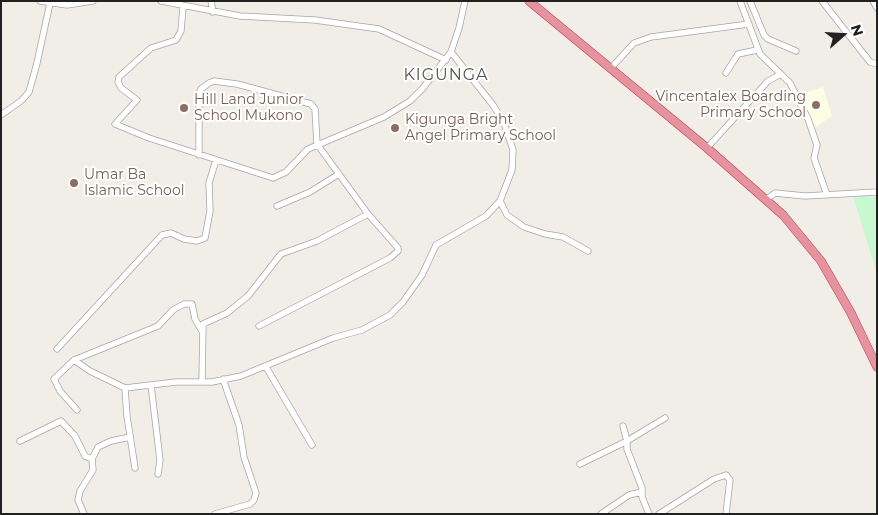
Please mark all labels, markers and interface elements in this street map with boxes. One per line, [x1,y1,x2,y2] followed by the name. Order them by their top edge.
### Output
[818,10,868,60] north arrow
[847,22,868,38] text: N
[403,65,489,85] district label: KIGUNGA
[655,89,806,121] place label: Vincentalex Boarding Primary School
[194,92,304,124] place label: Hill Land Junior School Mukono
[810,99,822,111] marker: Vincentalex Boarding Primary School
[178,102,190,114] marker: Hill Land Junior School Mukono
[405,112,556,144] place label: Kigunga Bright Angel Primary School
[389,122,401,134] marker: Kigunga Bright Angel Primary School
[84,167,184,200] place label: Umar Ba Islamic School
[68,177,80,189] marker: Umar Ba Islamic School

